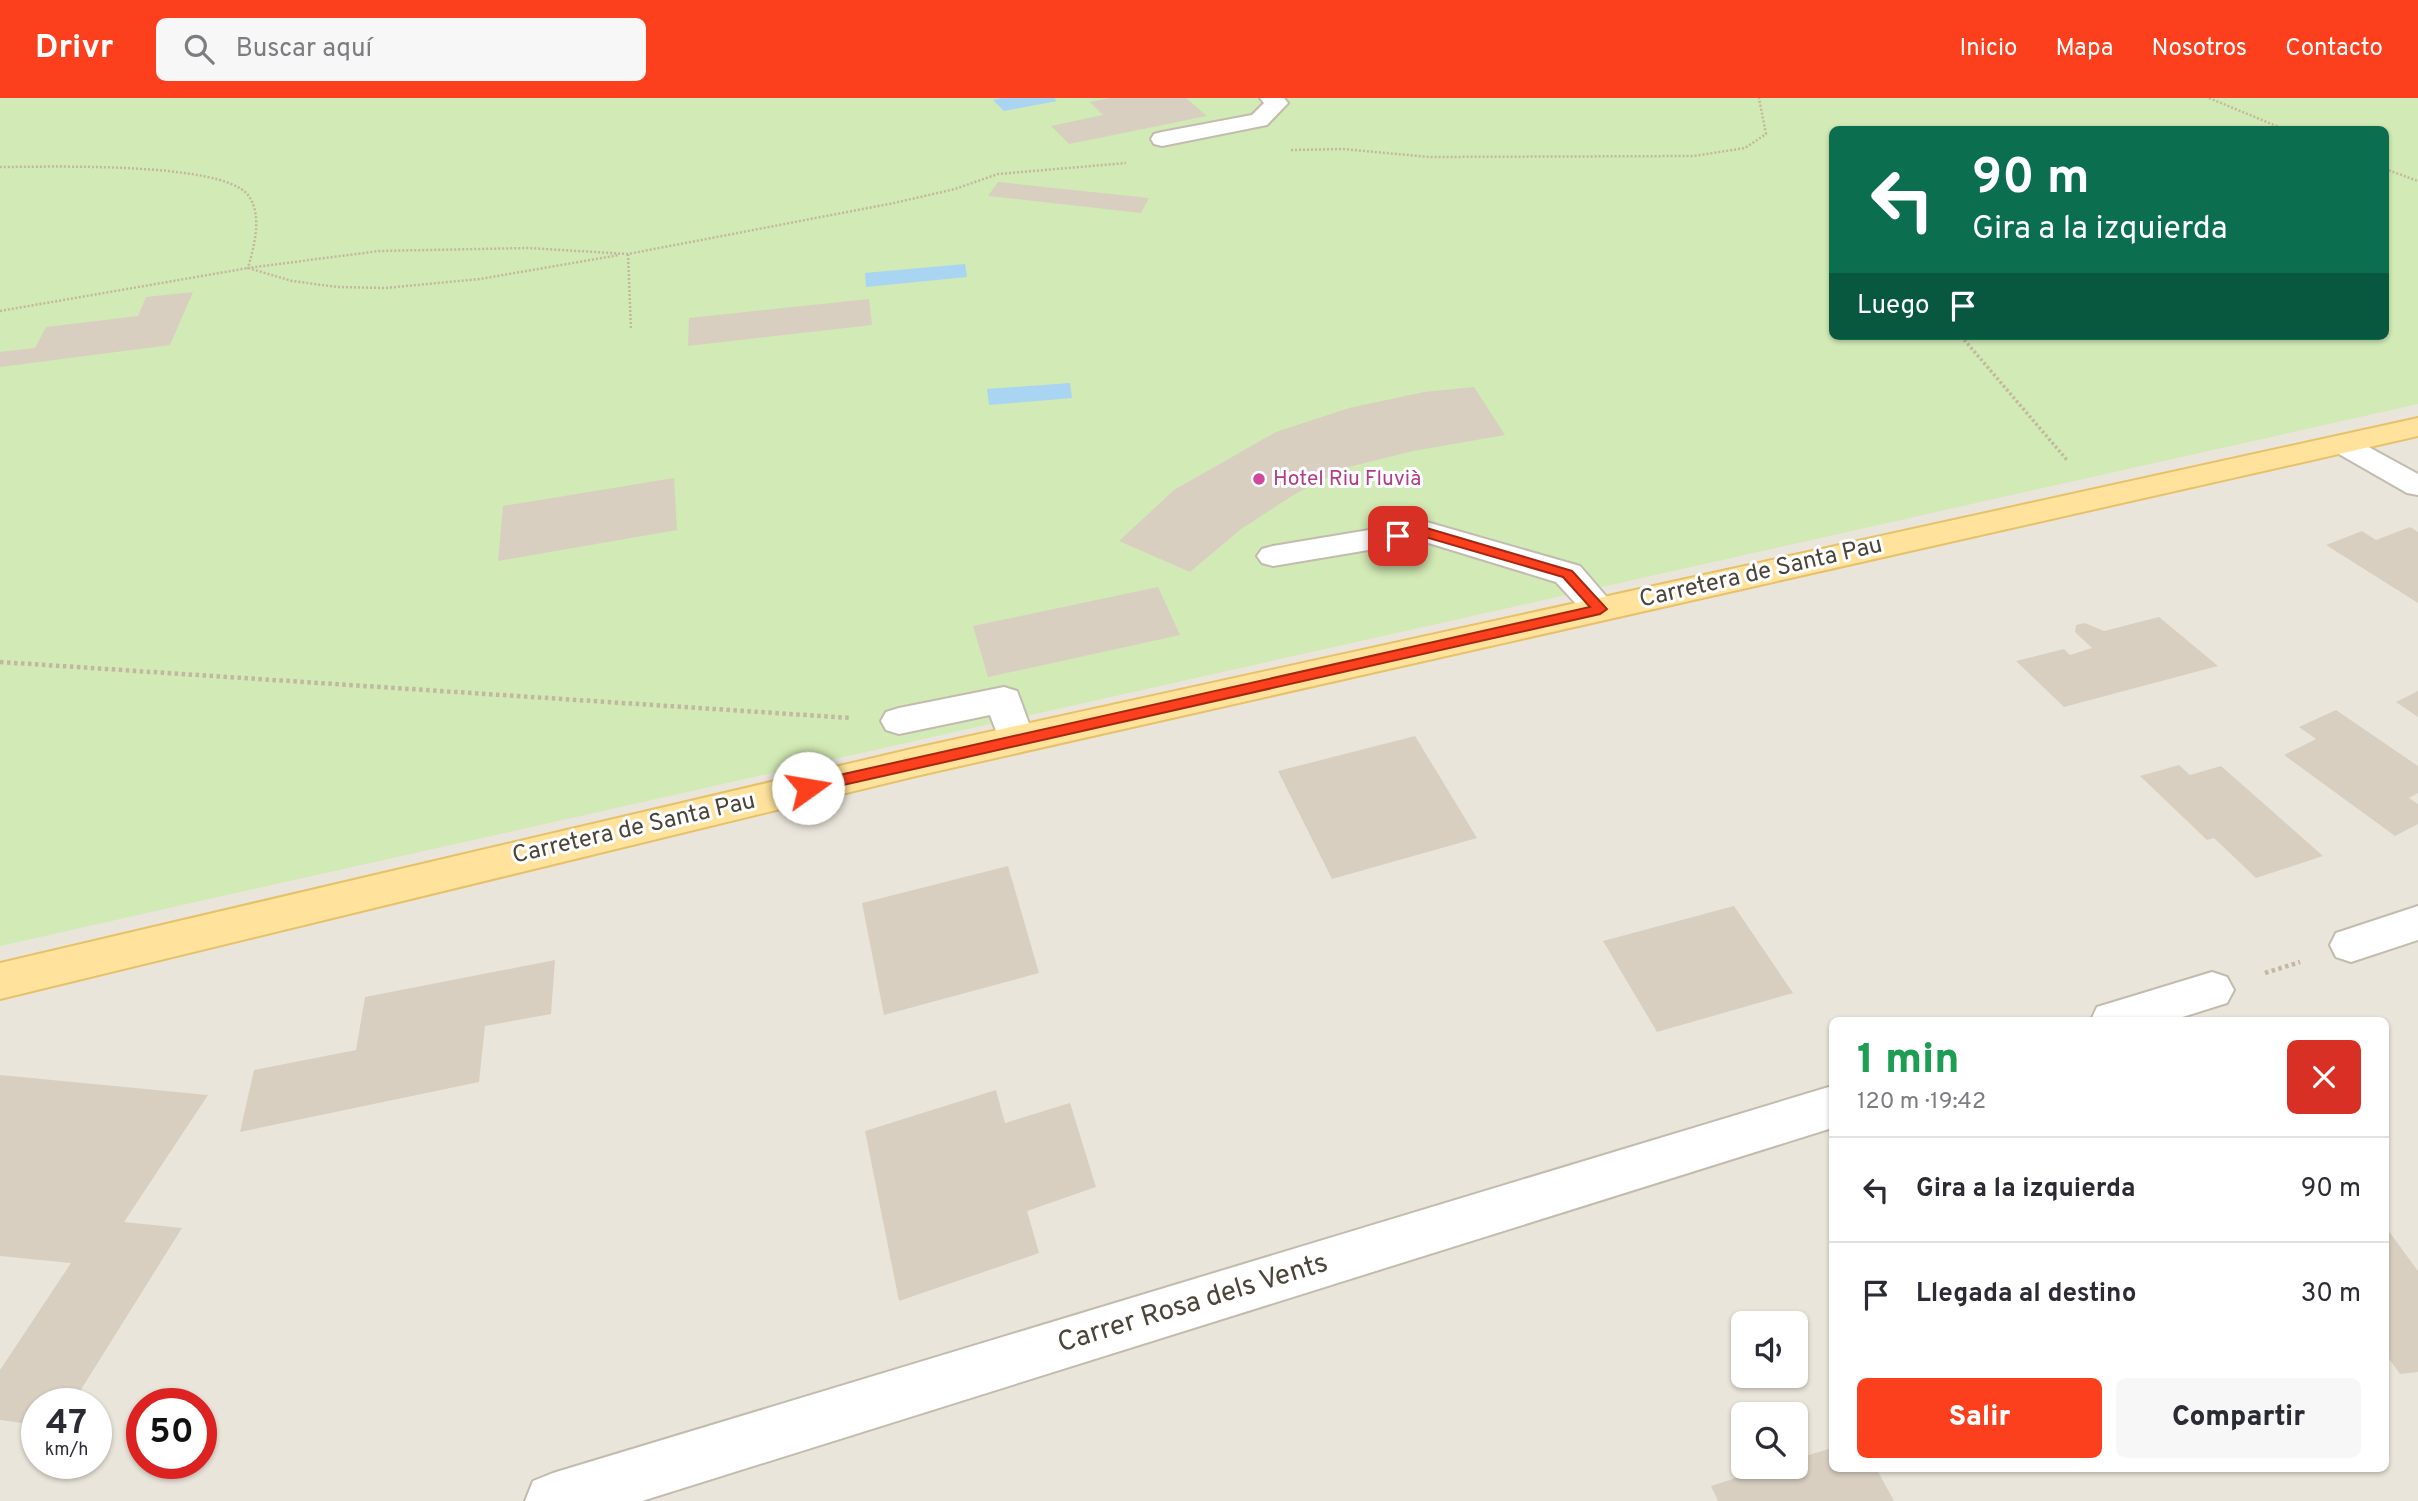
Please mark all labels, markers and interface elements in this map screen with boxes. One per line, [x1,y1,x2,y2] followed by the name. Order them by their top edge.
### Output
[156,18,646,81] search box
[35,28,114,70] text: Drivr
[180,30,218,68] icon: search
[236,33,372,66] text: Buscar aquí
[1960,34,2017,64] text: Inicio
[2055,34,2114,64] text: Mapa
[2152,34,2247,64] text: Nosotros
[2285,34,2383,64] text: Contacto
[1972,149,2090,211] text: 90 m
[1857,154,1948,245] icon: left
[1972,210,2228,250] text: Gira a la izquierda
[1944,287,1982,325] icon: arrive
[1857,290,1930,323] text: Luego
[1273,466,1421,493] place label: Hotel Riu Fluvià
[1251,471,1267,487] marker: Hotel Riu Fluvià
[1368,506,1428,566] pin
[1379,517,1417,555] icon: arrive
[1637,530,1885,616] street label: Carretera de Santa Pau
[771,751,845,825] position arrow
[510,786,758,872] street label: Carretera de Santa Pau
[1857,1035,1960,1088] text: 1 min
[2287,1040,2361,1114] button: close
[1857,1088,1986,1117] text: 120 m · 19:42
[1857,1171,1895,1209] icon: left
[1916,1173,2135,1206] text: Gira a la izquierda
[2301,1173,2361,1206] text: 90 m
[1053,1246,1333,1362] street label: Carrer Rosa dels Vents
[1857,1276,1895,1314] icon: arrive
[1916,1278,2136,1311] text: Llegada al destino
[2301,1278,2361,1311] text: 30 m
[1731,1311,1808,1479] map controls
[1731,1311,1808,1388] button: sound
[1857,1378,2102,1458] button: Salir
[2116,1378,2361,1458] button: Compartir
[126,1388,217,1479] speed limit sign: 50
[46,1402,87,1446] text: 47
[1731,1402,1808,1479] button: search
[45,1439,88,1462] text: km/h

